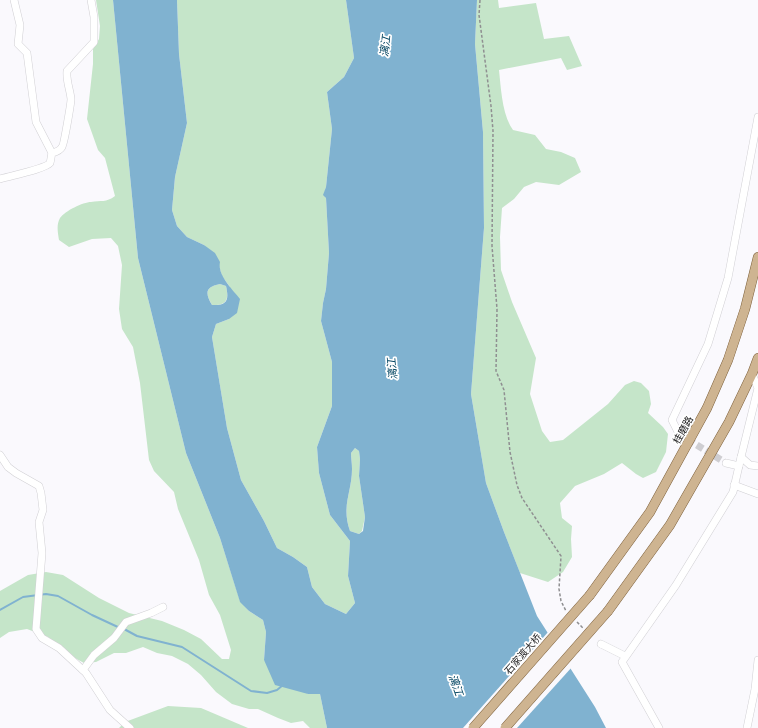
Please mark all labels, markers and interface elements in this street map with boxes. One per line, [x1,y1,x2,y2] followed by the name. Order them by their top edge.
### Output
[378,33,392,58] water label: 漓江
[385,357,399,380] water label: 漓江
[671,414,695,446] street label: 桂磨路
[502,632,544,676] street label: 石家渡大桥
[447,673,466,698] water label: 漓江

